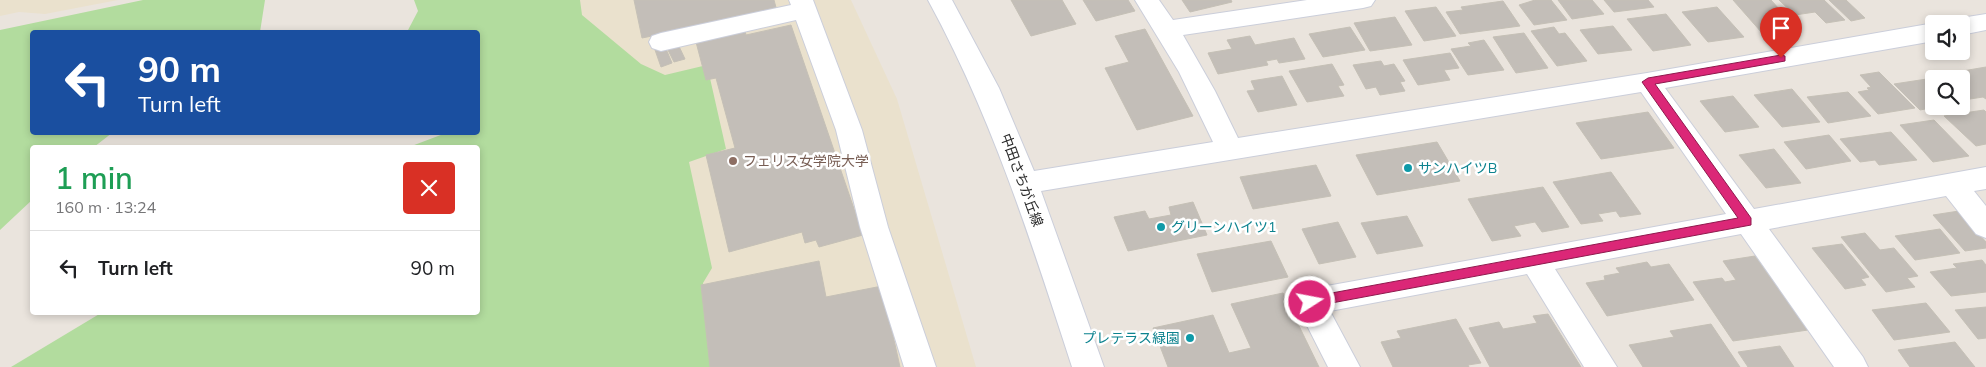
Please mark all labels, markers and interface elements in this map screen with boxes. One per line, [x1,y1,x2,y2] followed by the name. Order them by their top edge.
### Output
[1760,7,1802,58] pin
[1767,14,1795,42] icon: arrive
[1925,15,1970,115] map controls
[1925,15,1970,60] button: sound
[138,47,221,91] text: 90 m
[55,50,120,115] icon: left
[1925,70,1970,115] button: search
[138,90,221,118] text: Turn left
[997,131,1047,229] street label: 中田さちが丘線
[743,152,869,170] place label: フェリス女学院大学
[727,155,739,167] marker: フェリス女学院大学
[55,159,133,197] text: 1 min
[1418,159,1497,177] place label: サンハイツB
[403,162,455,214] button: close
[1402,162,1414,174] marker: サンハイツB
[55,197,156,217] text: 160 m · 13:24
[1171,218,1276,236] place label: グリーンハイツ1
[1155,221,1167,233] marker: グリーンハイツ1
[55,254,83,282] icon: left
[98,256,173,280] text: Turn left
[411,256,455,280] text: 90 m
[1283,275,1335,327] position arrow
[1082,329,1180,347] place label: プレテラス緑園
[1184,332,1196,344] marker: プレテラス緑園

